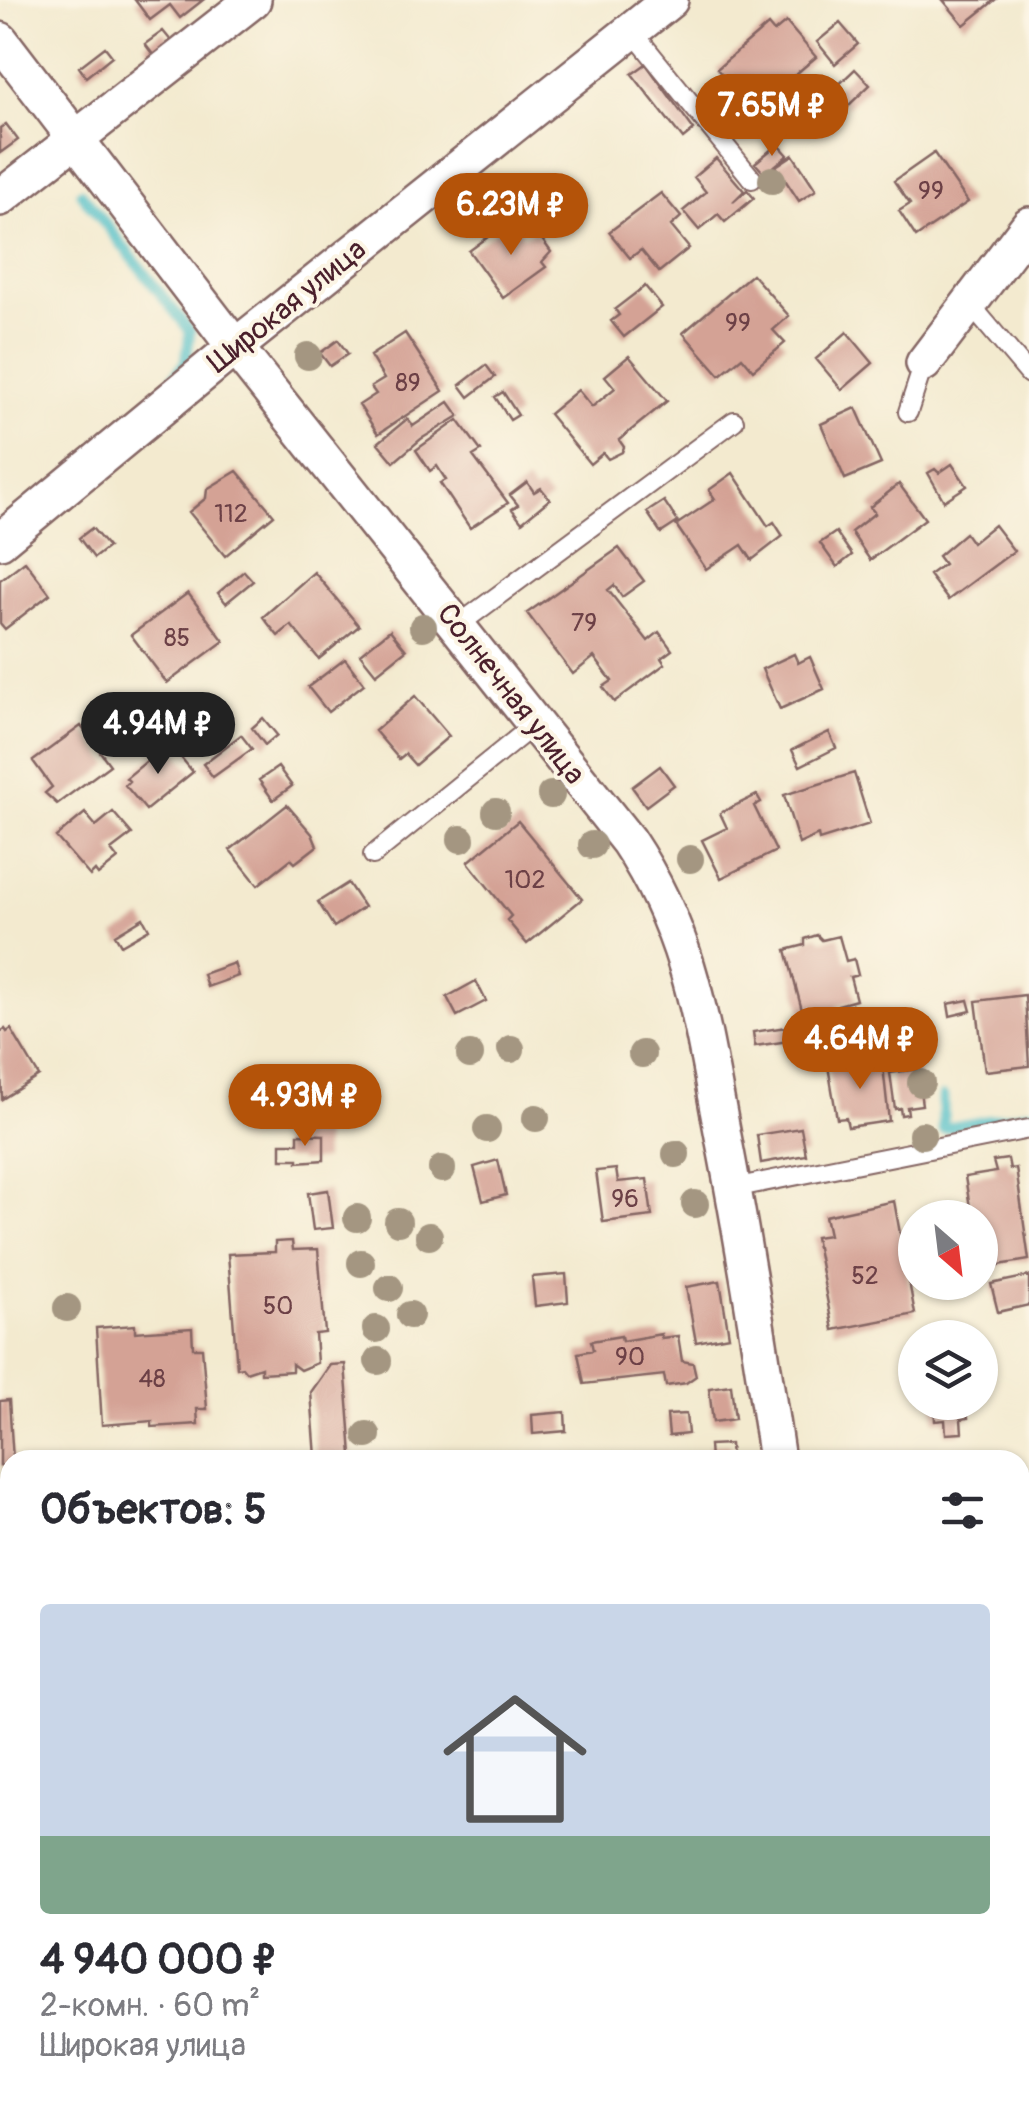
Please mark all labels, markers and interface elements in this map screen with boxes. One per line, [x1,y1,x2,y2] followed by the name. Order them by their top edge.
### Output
[680,74,864,159] pin: 7.65M ₽
[717,86,827,126] text: 7.65M ₽
[419,173,603,258] pin: 6.23M ₽
[918,176,944,207] house number: 99
[456,185,566,225] text: 6.23M ₽
[200,231,374,381] street label: Широкая улица
[725,308,751,339] house number: 99
[395,368,421,399] house number: 89
[214,499,248,530] house number: 112
[429,596,593,792] street label: Солнечная улица
[571,608,597,639] house number: 79
[164,623,190,654] house number: 85
[66,692,250,777] pin: 4.94M ₽
[103,704,213,744] text: 4.94M ₽
[505,865,545,896] house number: 102
[768,1007,952,1092] pin: 4.64M ₽
[804,1019,916,1059] text: 4.64M ₽
[213,1064,397,1149] pin: 4.93M ₽
[250,1076,360,1116] text: 4.93M ₽
[611,1184,639,1215] house number: 96
[898,1200,998,1300] north arrow
[898,1200,998,1420] map controls
[851,1261,879,1292] house number: 52
[263,1291,293,1322] house number: 50
[898,1320,998,1420] button: layers
[615,1342,645,1373] house number: 90
[138,1364,166,1395] house number: 48
[935,1483,990,1538] icon: filters
[40,1484,267,1536] text: Объектов: 5
[425,1669,605,1849] icon: home
[40,1934,278,1986] text: 4 940 000 ₽
[40,1986,260,2026] text: 2-комн. · 60 m²
[40,2026,246,2066] text: Широкая улица

